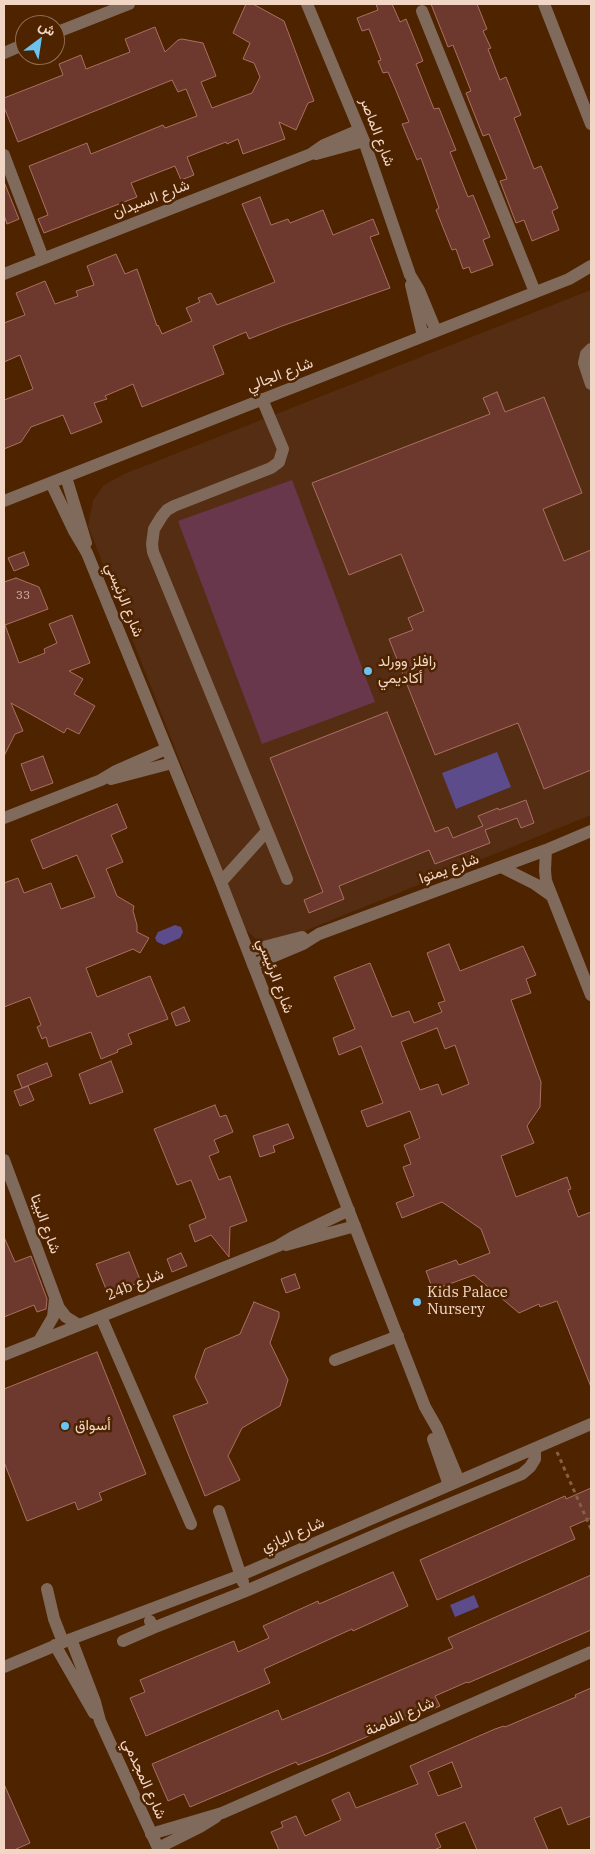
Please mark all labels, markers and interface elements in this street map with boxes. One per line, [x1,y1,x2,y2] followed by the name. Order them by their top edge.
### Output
[15,15,65,65] north arrow
[35,16,59,40] text: ش
[356,95,398,169] street label: شارع الماصر
[110,176,192,222] street label: شارع السيدان
[244,354,316,396] street label: شارع الجالي
[101,560,147,640] street label: شارع الرئيسي
[16,589,30,603] house number: 33
[378,653,436,688] place label: رافلز وورلد أكاديمي
[362,665,374,677] marker: رافلز وورلد أكاديمي
[417,850,481,888] street label: شارع يمتوا
[253,936,297,1016] street label: شارع الرئيسي
[26,1192,64,1256] street label: شارع البيتا
[104,1265,166,1305] street label: 24b شارع
[427,1284,508,1319] place label: Kids Palace Nursery
[411,1296,423,1308] marker: Kids Palace Nursery
[75,1417,111,1435] place label: أسواق
[59,1420,71,1432] marker: أسواق
[259,1514,327,1556] street label: شارع اليازي
[363,1694,437,1740] street label: شارع الفامنة
[118,1736,170,1822] street label: شارع المجدمي

